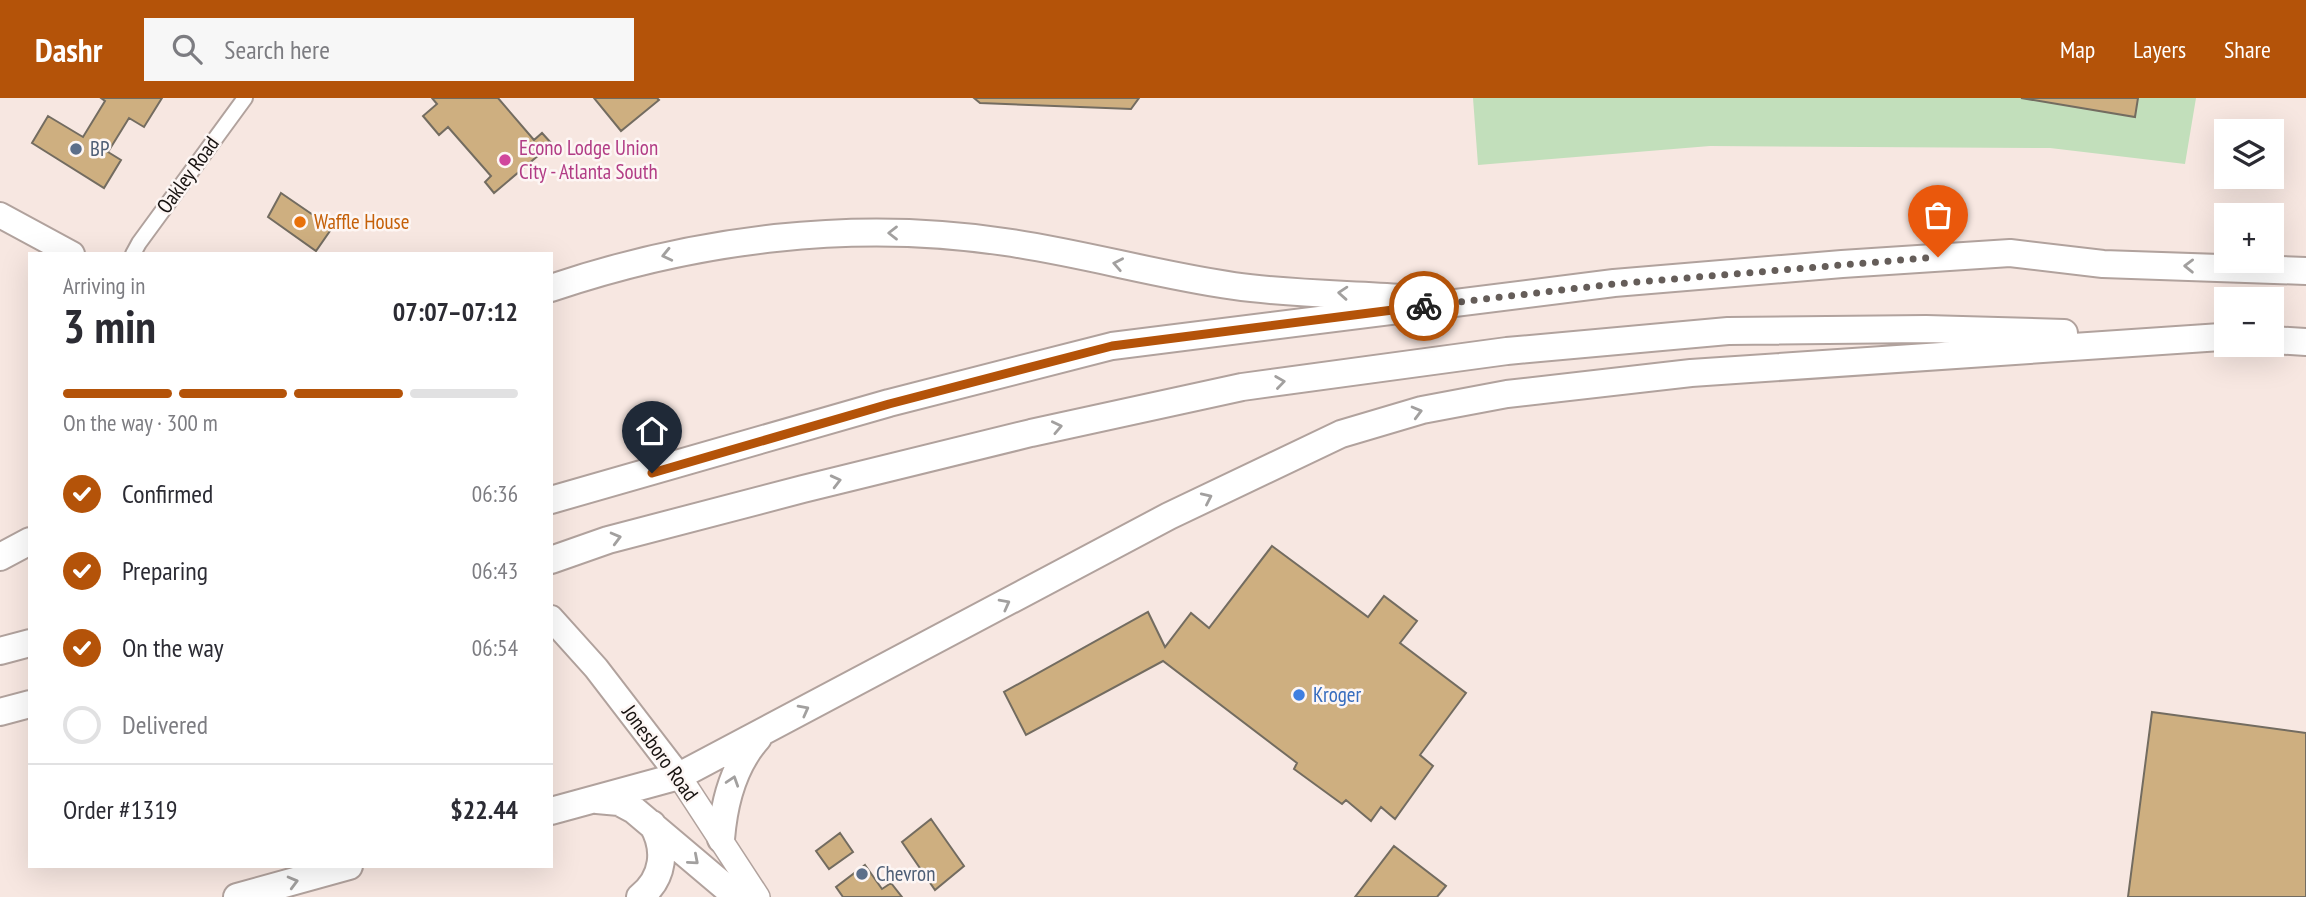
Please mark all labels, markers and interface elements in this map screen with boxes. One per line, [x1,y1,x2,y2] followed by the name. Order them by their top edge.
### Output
[144,18,634,81] search box
[35,28,102,71] text: Dashr
[168,30,206,68] icon: search
[224,33,330,66] text: Search here
[2060,34,2095,65] text: Map
[2133,34,2186,65] text: Layers
[2224,34,2271,65] text: Share
[2214,119,2284,357] map controls
[2214,119,2284,189] button: layers
[151,131,225,219] street label: Oakley Road
[519,134,658,185] place label: Econo Lodge Union City - Atlanta South
[90,135,109,162] place label: BP
[68,141,84,157] marker: BP
[497,152,513,168] marker: Econo Lodge Union City - Atlanta South
[1908,185,1968,257] pin
[1919,196,1957,234] icon: bag
[2214,203,2284,273] button: +
[314,208,409,235] place label: Waffle House
[292,214,308,230] marker: Waffle House
[888,225,898,241] one-way arrow
[662,247,674,261] one-way arrow
[1112,257,1124,272] one-way arrow
[2183,258,2194,273] one-way arrow
[63,271,145,300] text: Arriving in
[1389,271,1459,341] courier
[1338,286,1349,301] one-way arrow
[1405,287,1443,325] icon: bike
[2214,287,2284,357] button: −
[393,295,518,328] text: 07:07–07:12
[63,296,156,356] text: 3 min
[1274,374,1286,389] one-way arrow
[622,401,682,473] pin
[1410,406,1422,420] one-way arrow
[63,408,218,437] text: On the way · 300 m
[633,412,671,450] icon: home
[1051,421,1063,435] one-way arrow
[63,475,101,513] icon: check
[830,475,842,489] one-way arrow
[122,477,213,510] text: Confirmed
[472,479,518,508] text: 06:36
[1200,492,1212,506] one-way arrow
[610,532,622,546] one-way arrow
[63,552,101,590] icon: check
[122,554,208,587] text: Preparing
[472,556,518,585] text: 06:43
[998,598,1011,612] one-way arrow
[63,629,101,667] icon: check
[122,631,224,664] text: On the way
[472,633,518,662] text: 06:54
[1313,681,1361,708] place label: Kroger
[1291,687,1307,703] marker: Kroger
[616,698,704,806] street label: Jonesboro Road
[797,704,809,718] one-way arrow
[122,708,208,741] text: Delivered
[725,775,739,787] one-way arrow
[63,793,178,826] text: Order #1319
[450,793,518,826] text: $22.44
[686,852,699,864] one-way arrow
[876,860,935,887] place label: Chevron
[854,866,870,882] marker: Chevron
[287,875,299,890] one-way arrow

